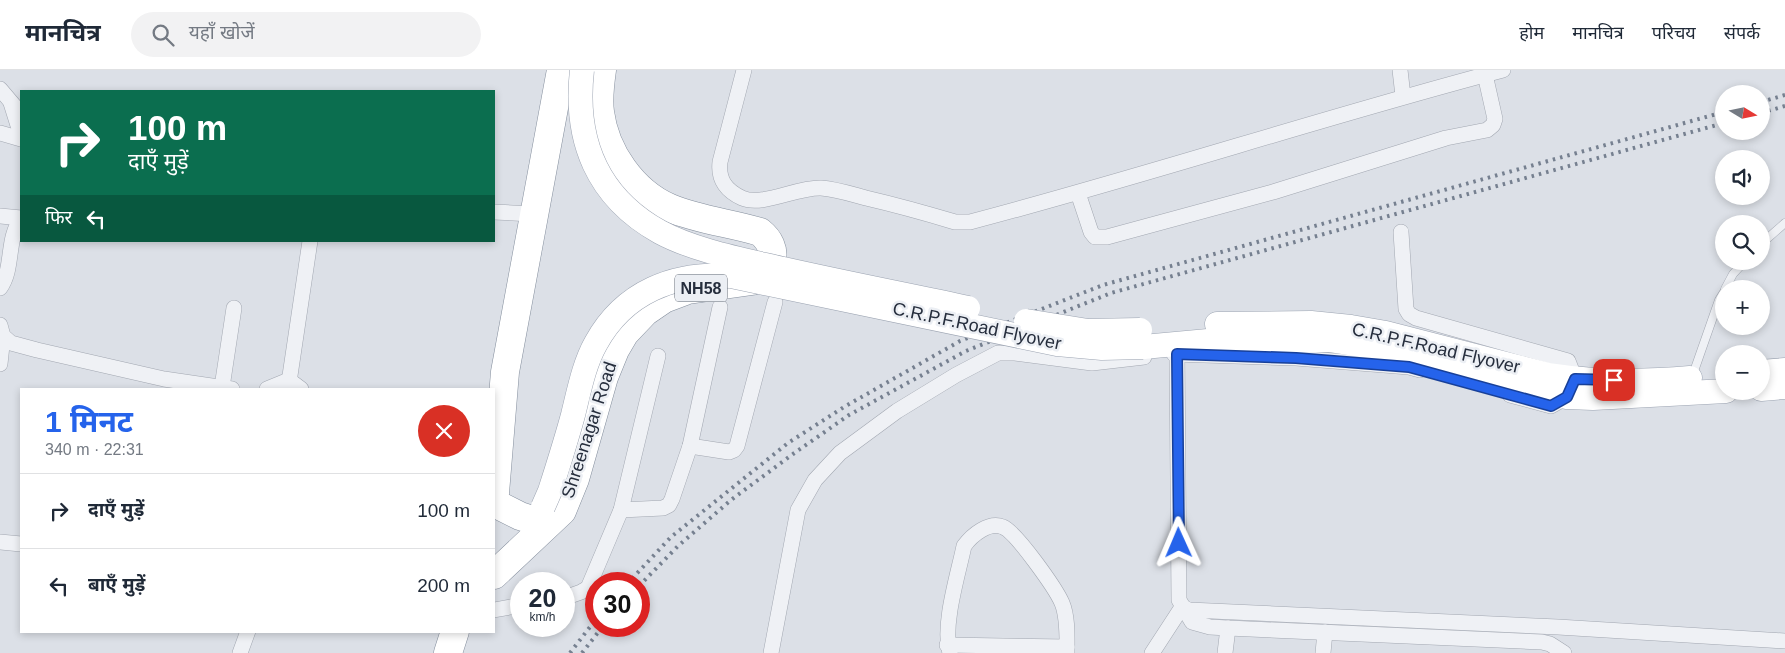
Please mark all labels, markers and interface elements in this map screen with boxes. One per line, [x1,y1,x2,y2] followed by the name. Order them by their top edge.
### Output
[131,12,481,57] search box
[25,19,101,46] text: मानचित्र
[149,21,177,49] icon: search
[189,22,255,43] text: यहाँ खोजें
[1519,23,1544,43] text: होम
[1572,23,1624,43] text: मानचित्र
[1652,23,1696,43] text: परिचय
[1724,23,1760,43] text: संपर्क
[1715,85,1770,140] north arrow
[1715,85,1770,400] map controls
[128,108,227,147] text: 100 m
[45,110,110,175] icon: right
[128,149,189,174] text: दाएँ मुड़ें
[1715,150,1770,205] button: sound
[82,205,110,233] icon: left
[45,207,72,228] text: फिर
[1715,215,1770,270] button: search
[675,274,727,302] road number: NH58
[1715,280,1770,335] button: +
[891,298,1063,354] street label: C.R.P.F.Road Flyover
[1350,319,1522,377] street label: C.R.P.F.Road Flyover
[1715,345,1770,400] button: −
[558,359,620,501] street label: Shreenagar Road
[1593,359,1635,401] pin
[1600,366,1628,394] icon: arrive
[45,405,133,438] text: 1 मिनट
[418,405,470,457] button: close
[45,441,144,458] text: 340 m · 22:31
[45,497,73,525] icon: right
[88,499,144,520] text: दाएँ मुड़ें
[417,500,470,521] text: 100 m
[1152,516,1204,568] position arrow
[45,572,73,600] icon: left
[585,572,650,637] speed limit sign: 30
[88,574,145,595] text: बाएँ मुड़ें
[417,575,470,596] text: 200 m
[529,584,556,612] text: 20
[529,610,556,624] text: km/h

